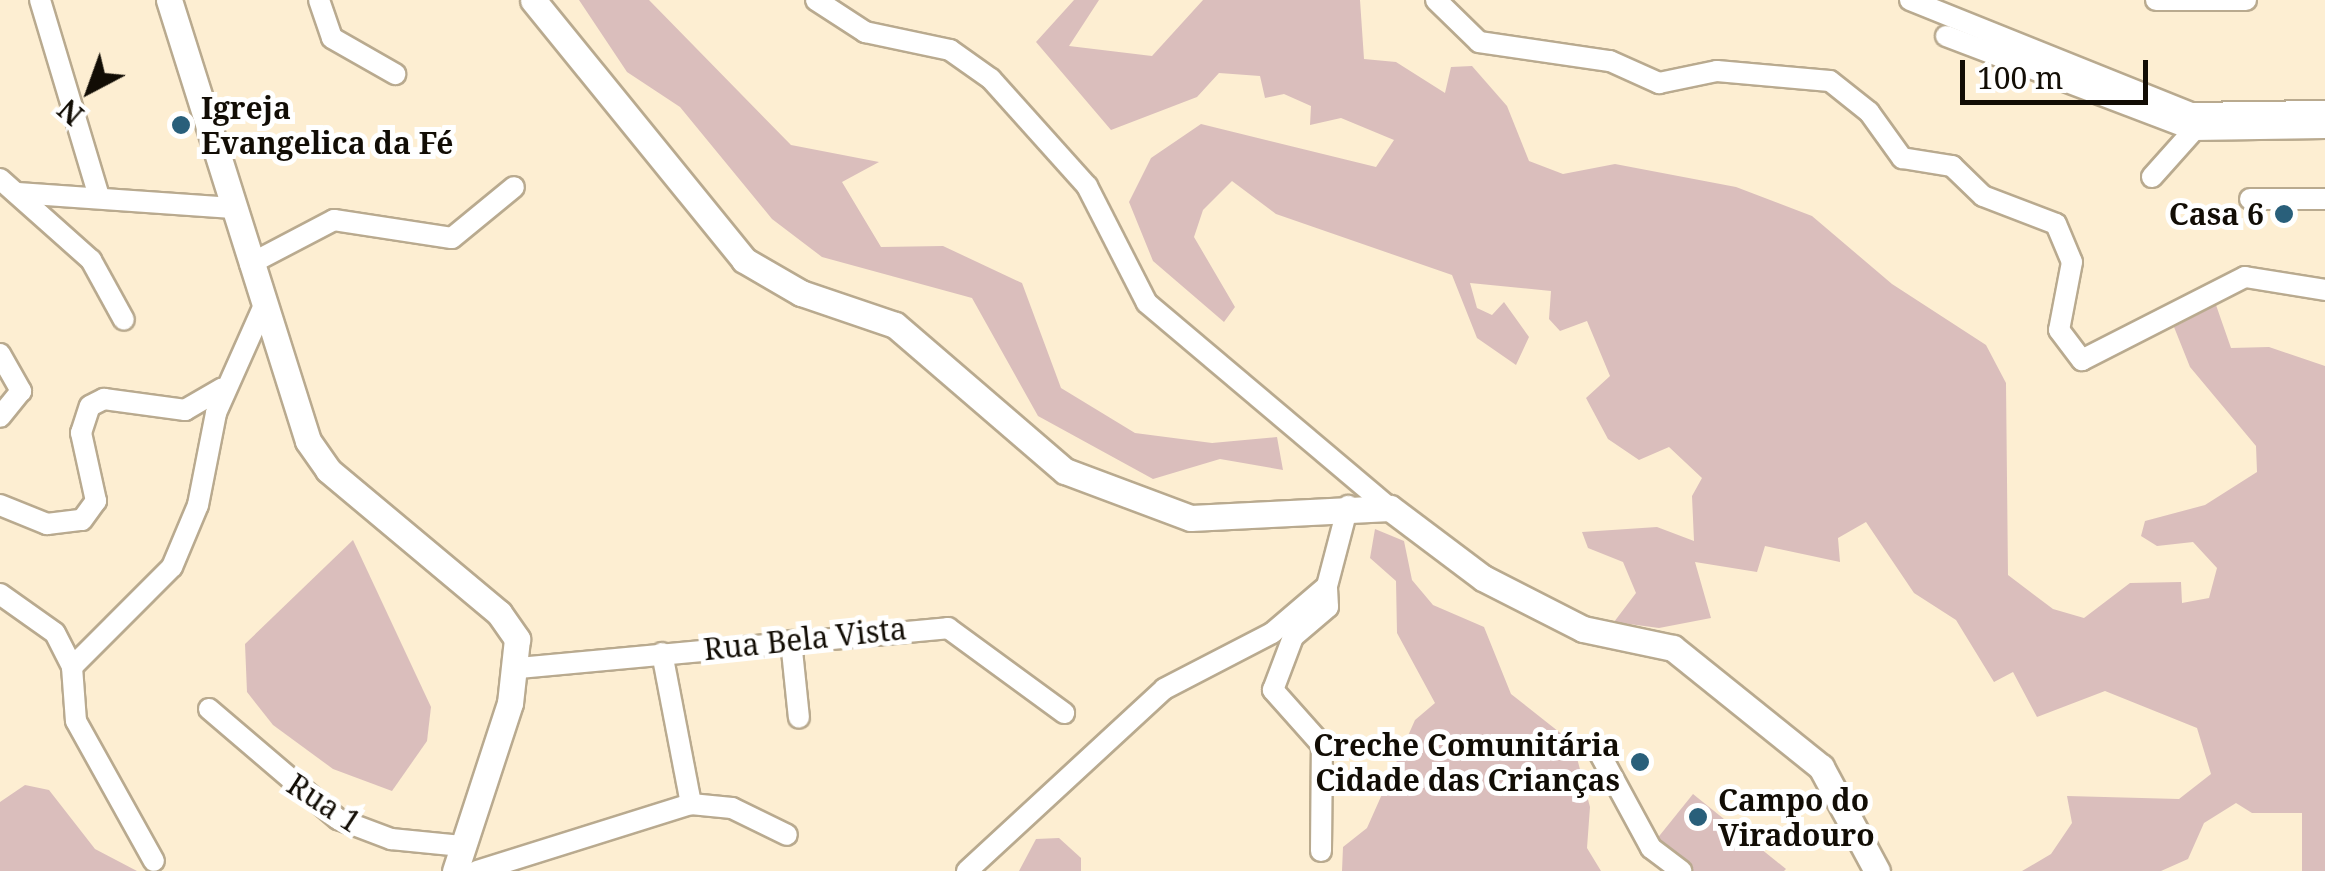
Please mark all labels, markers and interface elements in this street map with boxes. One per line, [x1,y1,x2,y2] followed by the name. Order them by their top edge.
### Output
[40,40,140,140] north arrow
[1965,40,2152,102] scale bar
[1977,57,2063,98] text: 100 m
[201,90,453,160] place label: Igreja Evangelica da Fé
[50,91,91,134] text: N
[170,114,192,136] marker: Igreja Evangelica da Fé
[2169,196,2264,232] place label: Casa 6
[2273,203,2295,225] marker: Casa 6
[702,610,908,668] street label: Rua Bela Vista
[1313,727,1620,798] place label: Creche Comunitária Cidade das Crianças
[1629,751,1651,773] marker: Creche Comunitária Cidade das Crianças
[281,766,367,840] street label: Rua 1
[1718,782,1875,852] place label: Campo do Viradouro
[1687,806,1709,828] marker: Campo do Viradouro

